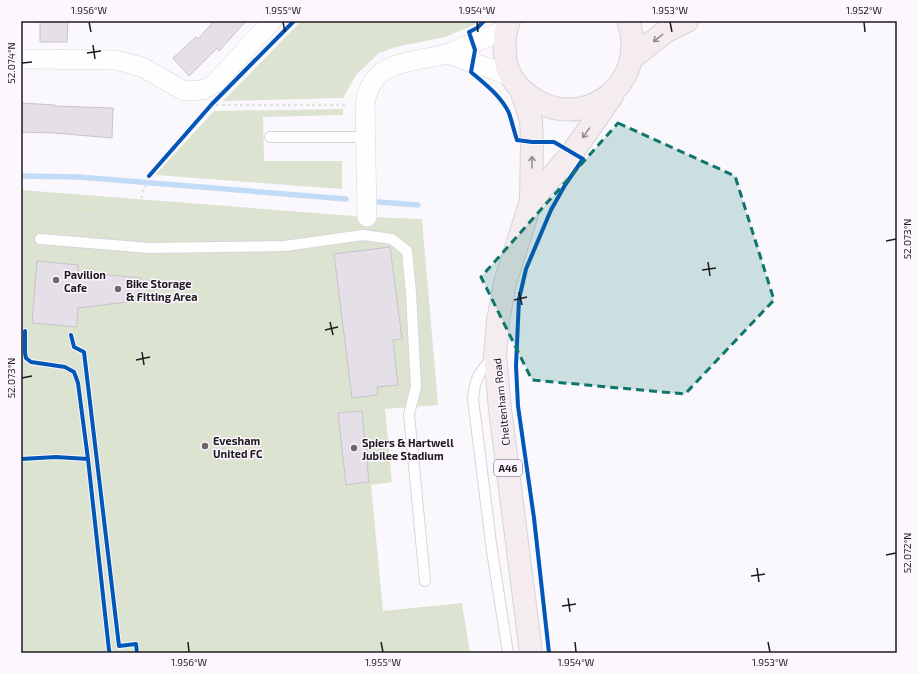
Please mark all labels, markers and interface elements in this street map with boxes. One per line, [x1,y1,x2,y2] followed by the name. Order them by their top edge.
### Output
[71,4,108,16] text: 1.956°W
[265,4,301,16] text: 1.955°W
[459,4,496,16] text: 1.954°W
[652,4,689,16] text: 1.953°W
[846,4,883,16] text: 1.952°W
[653,34,664,42] one-way arrow
[5,42,17,84] text: 52.074°N
[582,128,591,139] one-way arrow
[528,156,536,169] one-way arrow
[901,219,913,259] text: 52.073°N
[64,268,106,294] place label: Pavilion Cafe
[51,275,61,285] marker: Pavilion Cafe
[126,277,197,303] place label: Bike Storage & Fitting Area
[113,284,123,294] marker: Bike Storage & Fitting Area
[5,358,17,398] text: 52.073°N
[490,358,512,446] street label: Cheltenham Road
[213,434,263,460] place label: Evesham United FC
[362,436,454,462] place label: Spiers & Hartwell Jubilee Stadium
[200,441,210,451] marker: Evesham United FC
[349,443,359,453] marker: Spiers & Hartwell Jubilee Stadium
[494,460,522,476] road number: A46
[901,533,913,573] text: 52.072°N
[171,656,208,668] text: 1.956°W
[365,656,401,668] text: 1.955°W
[558,656,595,668] text: 1.954°W
[752,656,789,668] text: 1.953°W

